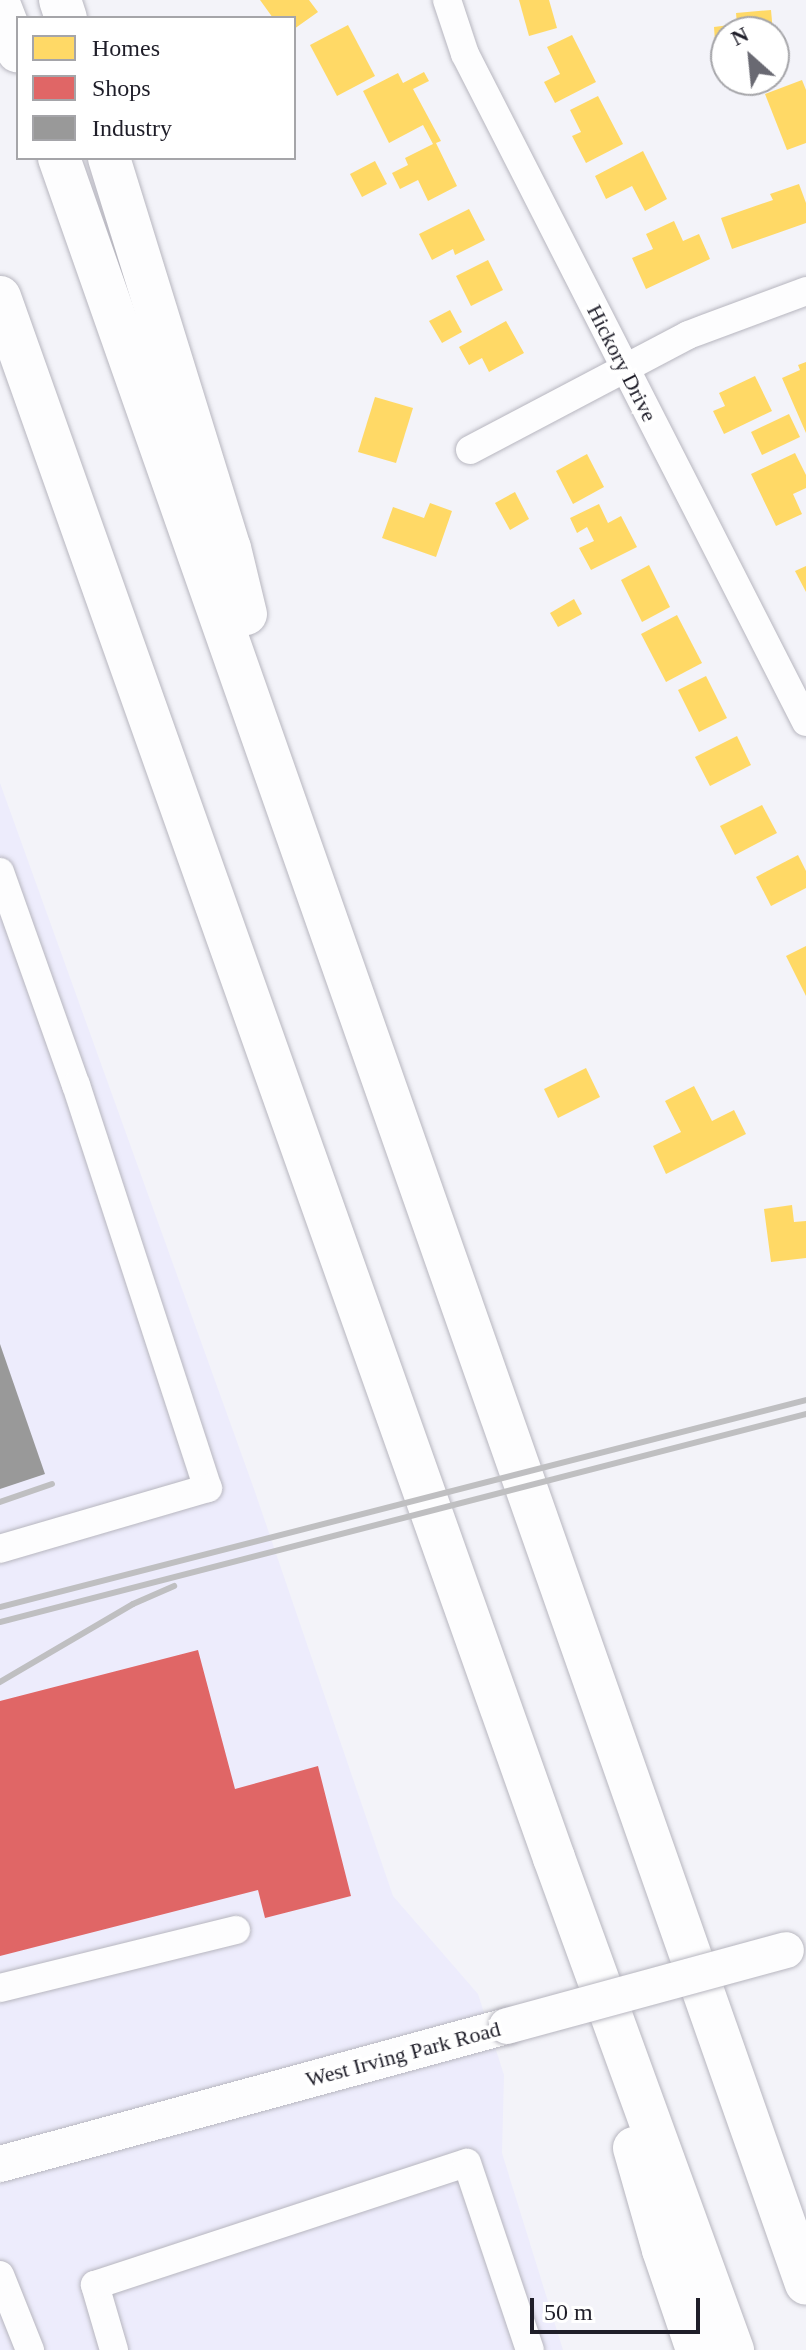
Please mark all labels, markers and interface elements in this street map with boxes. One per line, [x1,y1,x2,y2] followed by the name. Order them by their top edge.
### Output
[16,16,296,160] legend
[710,16,790,96] north arrow
[727,21,753,51] text: N
[92,35,160,61] text: Homes
[92,75,151,101] text: Shops
[92,115,172,141] text: Industry
[581,300,663,426] street label: Hickory Drive
[303,2015,503,2093] street label: West Irving Park Road
[534,2282,704,2332] scale bar
[544,2299,593,2325] text: 50 m

